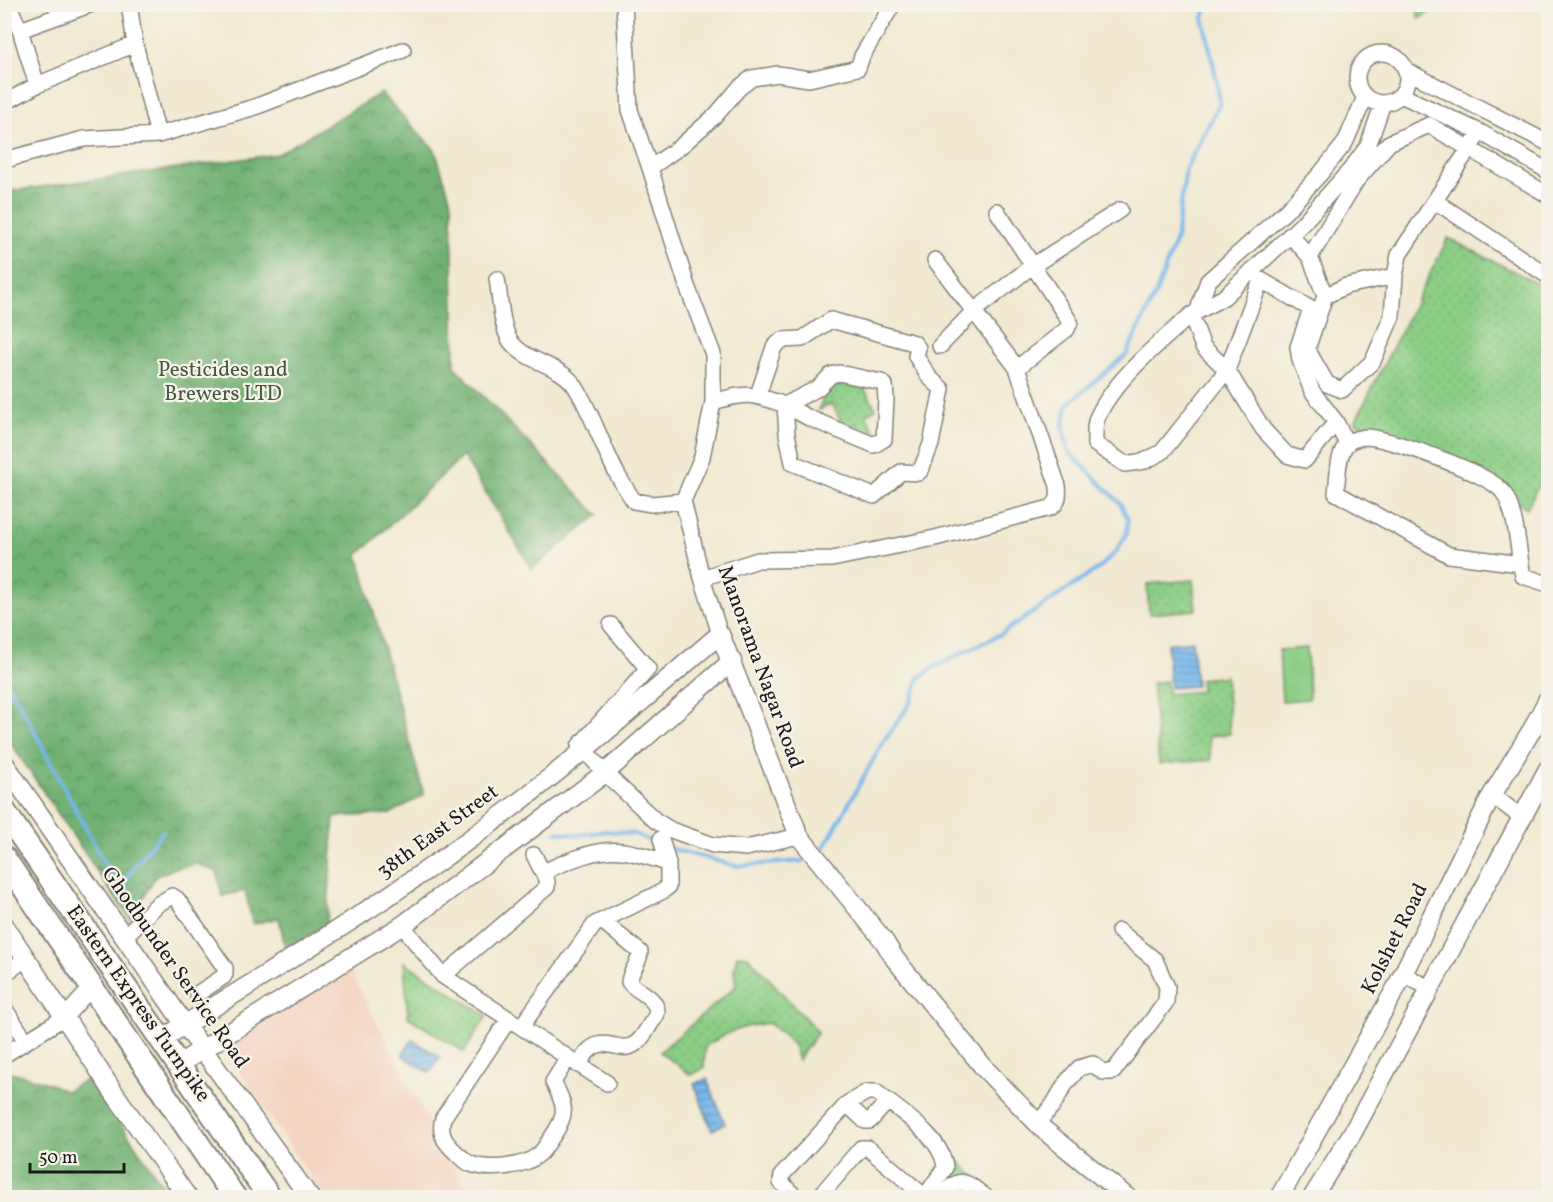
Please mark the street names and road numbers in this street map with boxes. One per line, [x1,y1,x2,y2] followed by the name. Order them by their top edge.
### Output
[710,562,810,772] street label: Manorama Nagar Road
[371,778,505,886] street label: 38th East Street
[94,861,256,1075] street label: Ghodbunder Service Road
[1355,878,1435,1000] street label: Kolshet Road
[59,900,217,1108] street label: Eastern Express Turnpike

